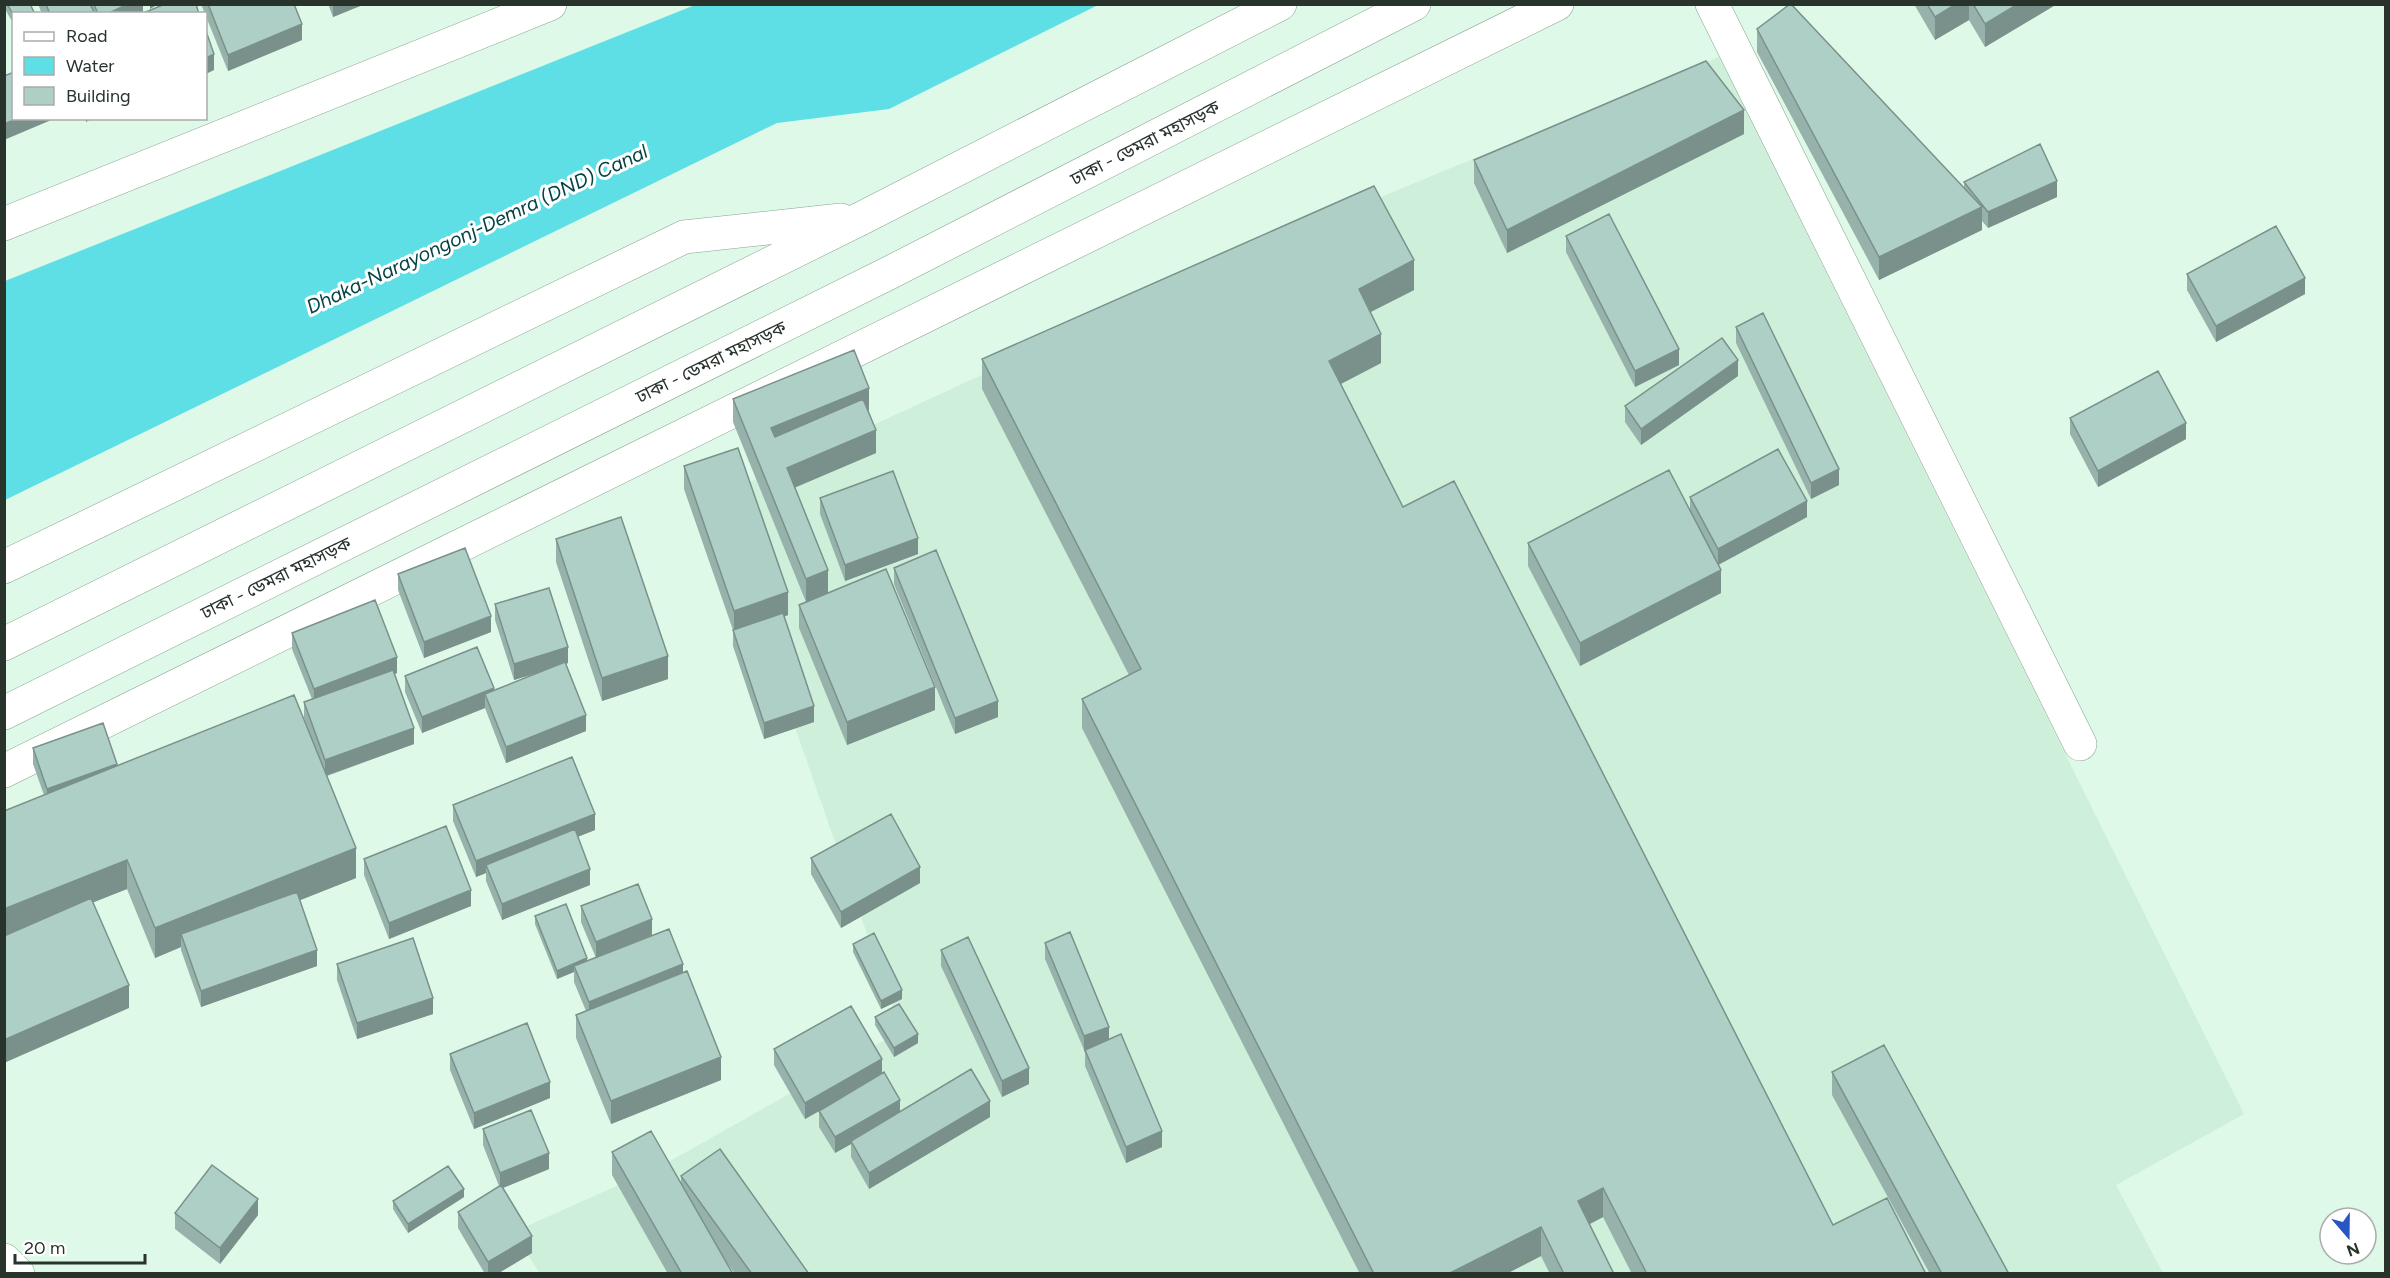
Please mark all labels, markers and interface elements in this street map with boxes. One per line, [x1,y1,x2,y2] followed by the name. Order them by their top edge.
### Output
[12,12,207,120] legend
[66,25,107,47] text: Road
[66,55,114,77] text: Water
[66,85,131,107] text: Building
[1066,96,1224,191] street label: ঢাকা - ডেমরা মহাসড়ক
[303,139,652,319] water label: Dhaka-Narayongonj-Demra (DND) Canal
[631,316,790,408] street label: ঢাকা - ডেমরা মহাসড়ক
[196,532,355,624] street label: ঢাকা - ডেমরা মহাসড়ক
[2318,1206,2378,1266] north arrow
[15,1227,146,1265] scale bar
[24,1237,65,1259] text: 20 m
[2344,1239,2362,1261] text: N

